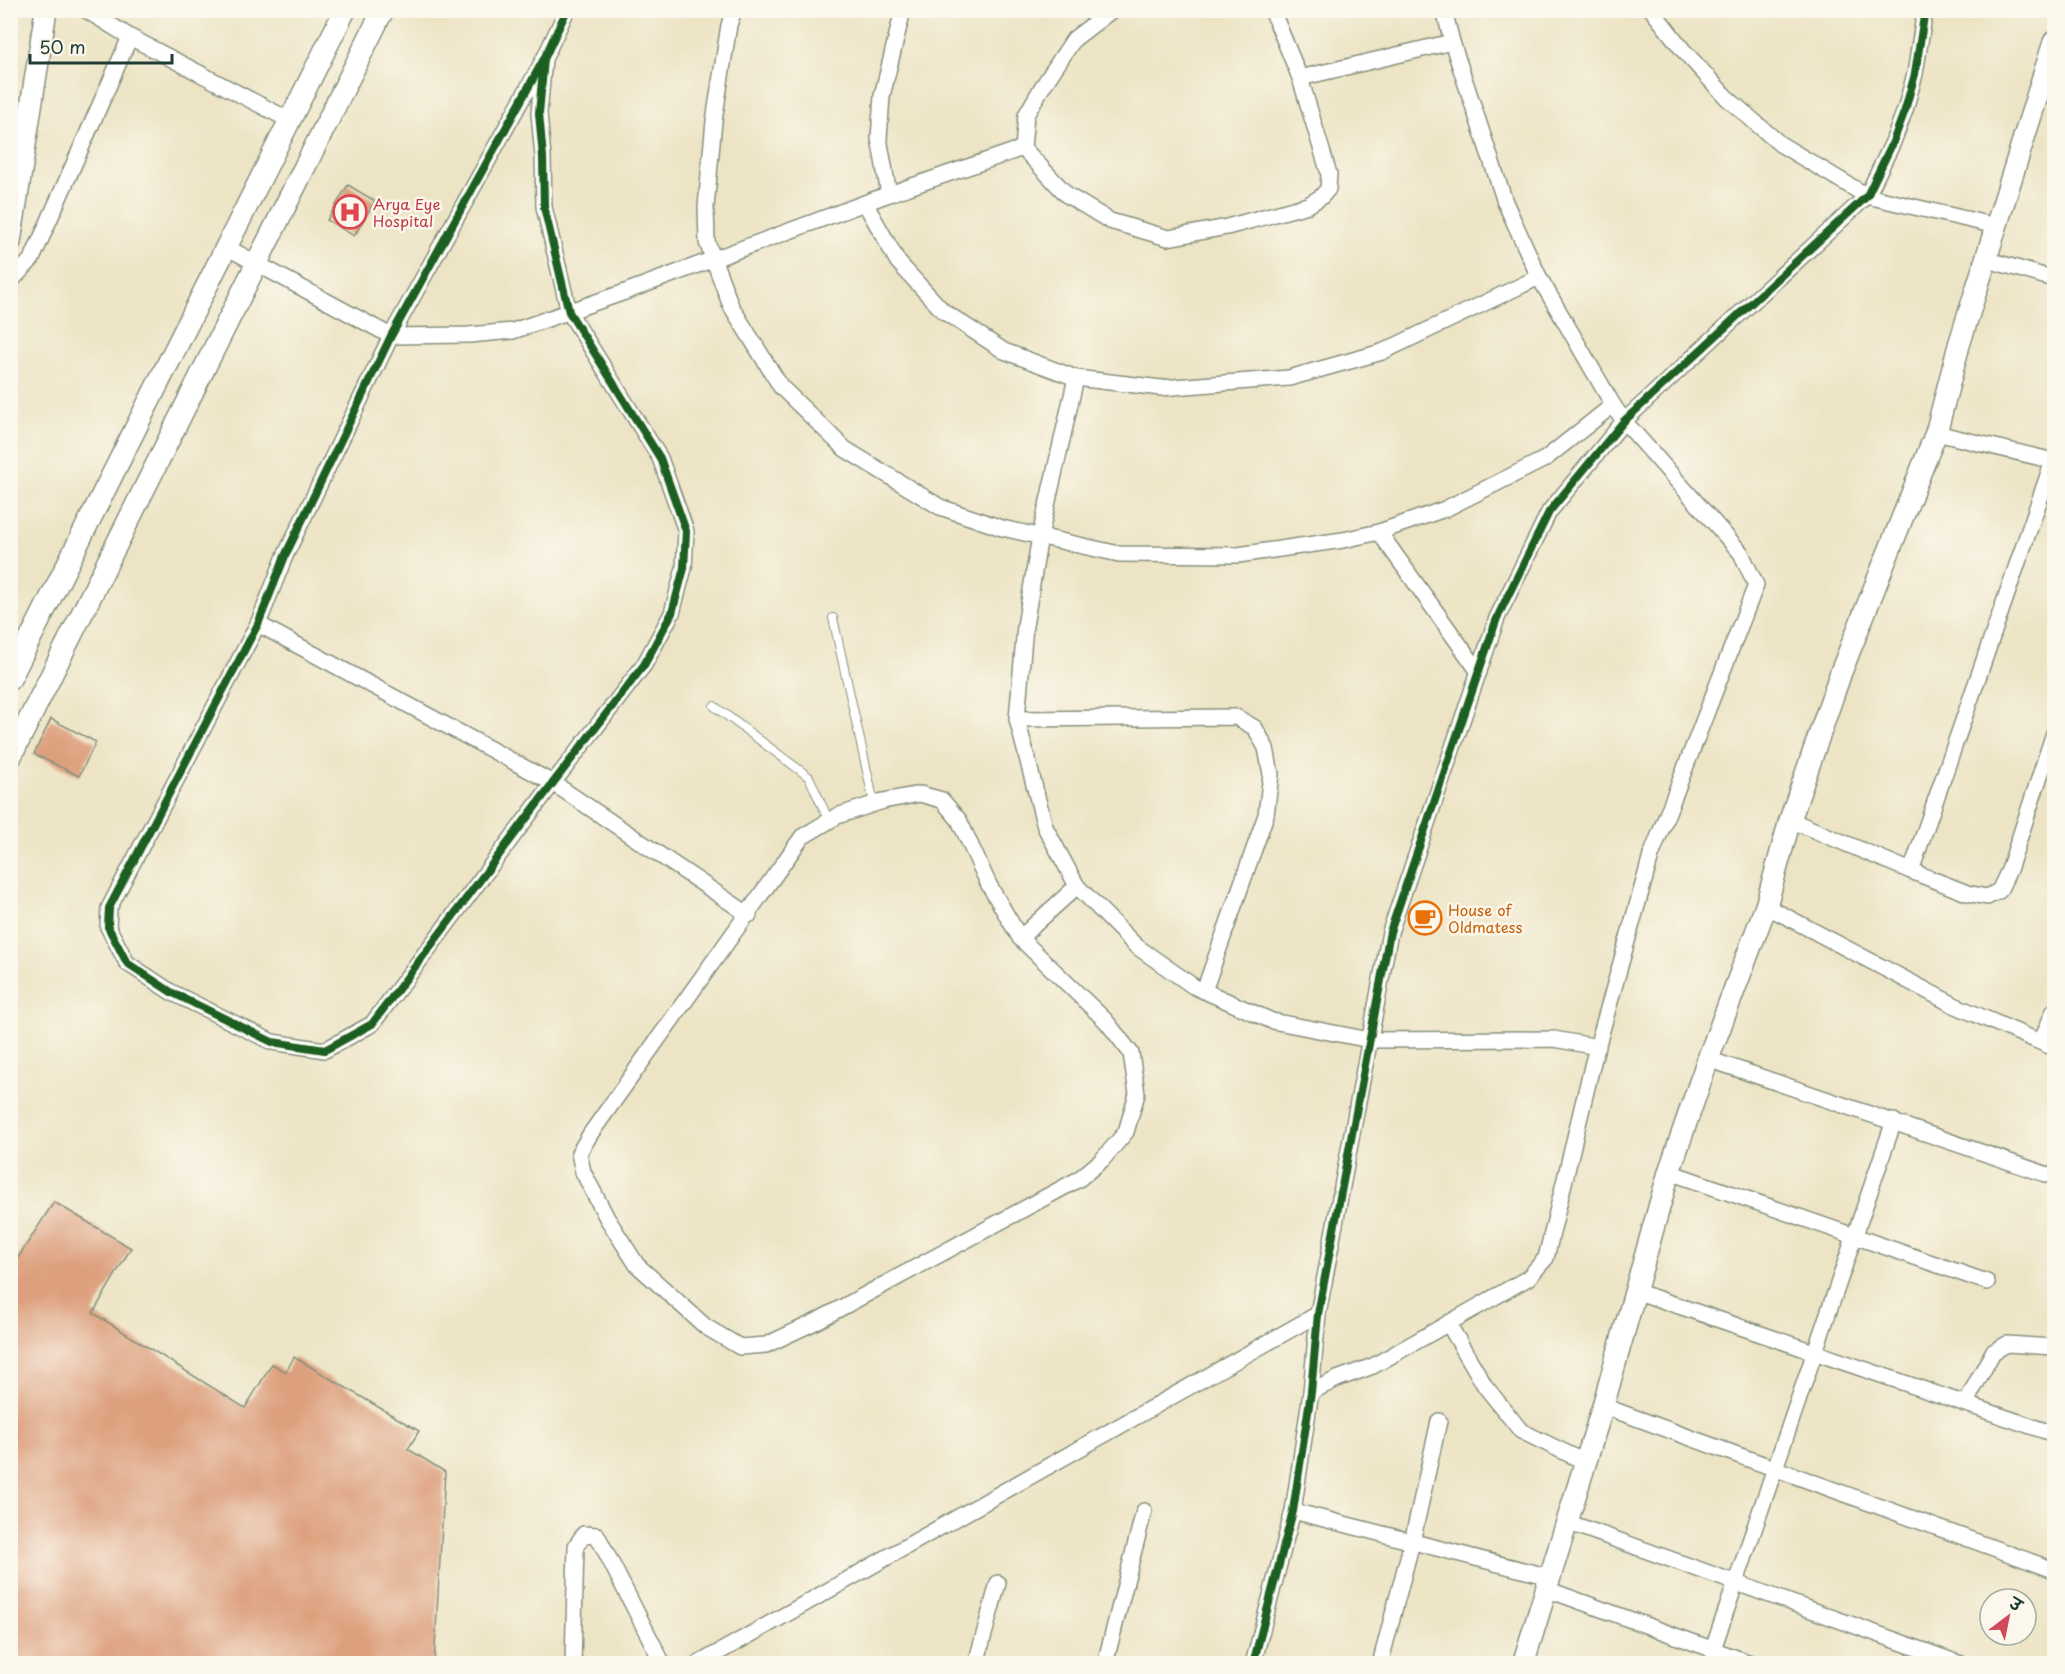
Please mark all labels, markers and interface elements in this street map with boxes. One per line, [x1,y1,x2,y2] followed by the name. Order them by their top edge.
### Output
[30,27,172,65] scale bar
[39,33,86,60] text: 50 m
[373,192,440,232] place label: Arya Eye Hospital
[332,194,368,230] hospital icon: Arya Eye Hospital
[1448,898,1523,938] place label: House of Oldmatess
[1407,900,1443,936] cafe icon: House of Oldmatess
[1978,1587,2038,1647] north arrow
[2004,1589,2028,1617] text: उ

